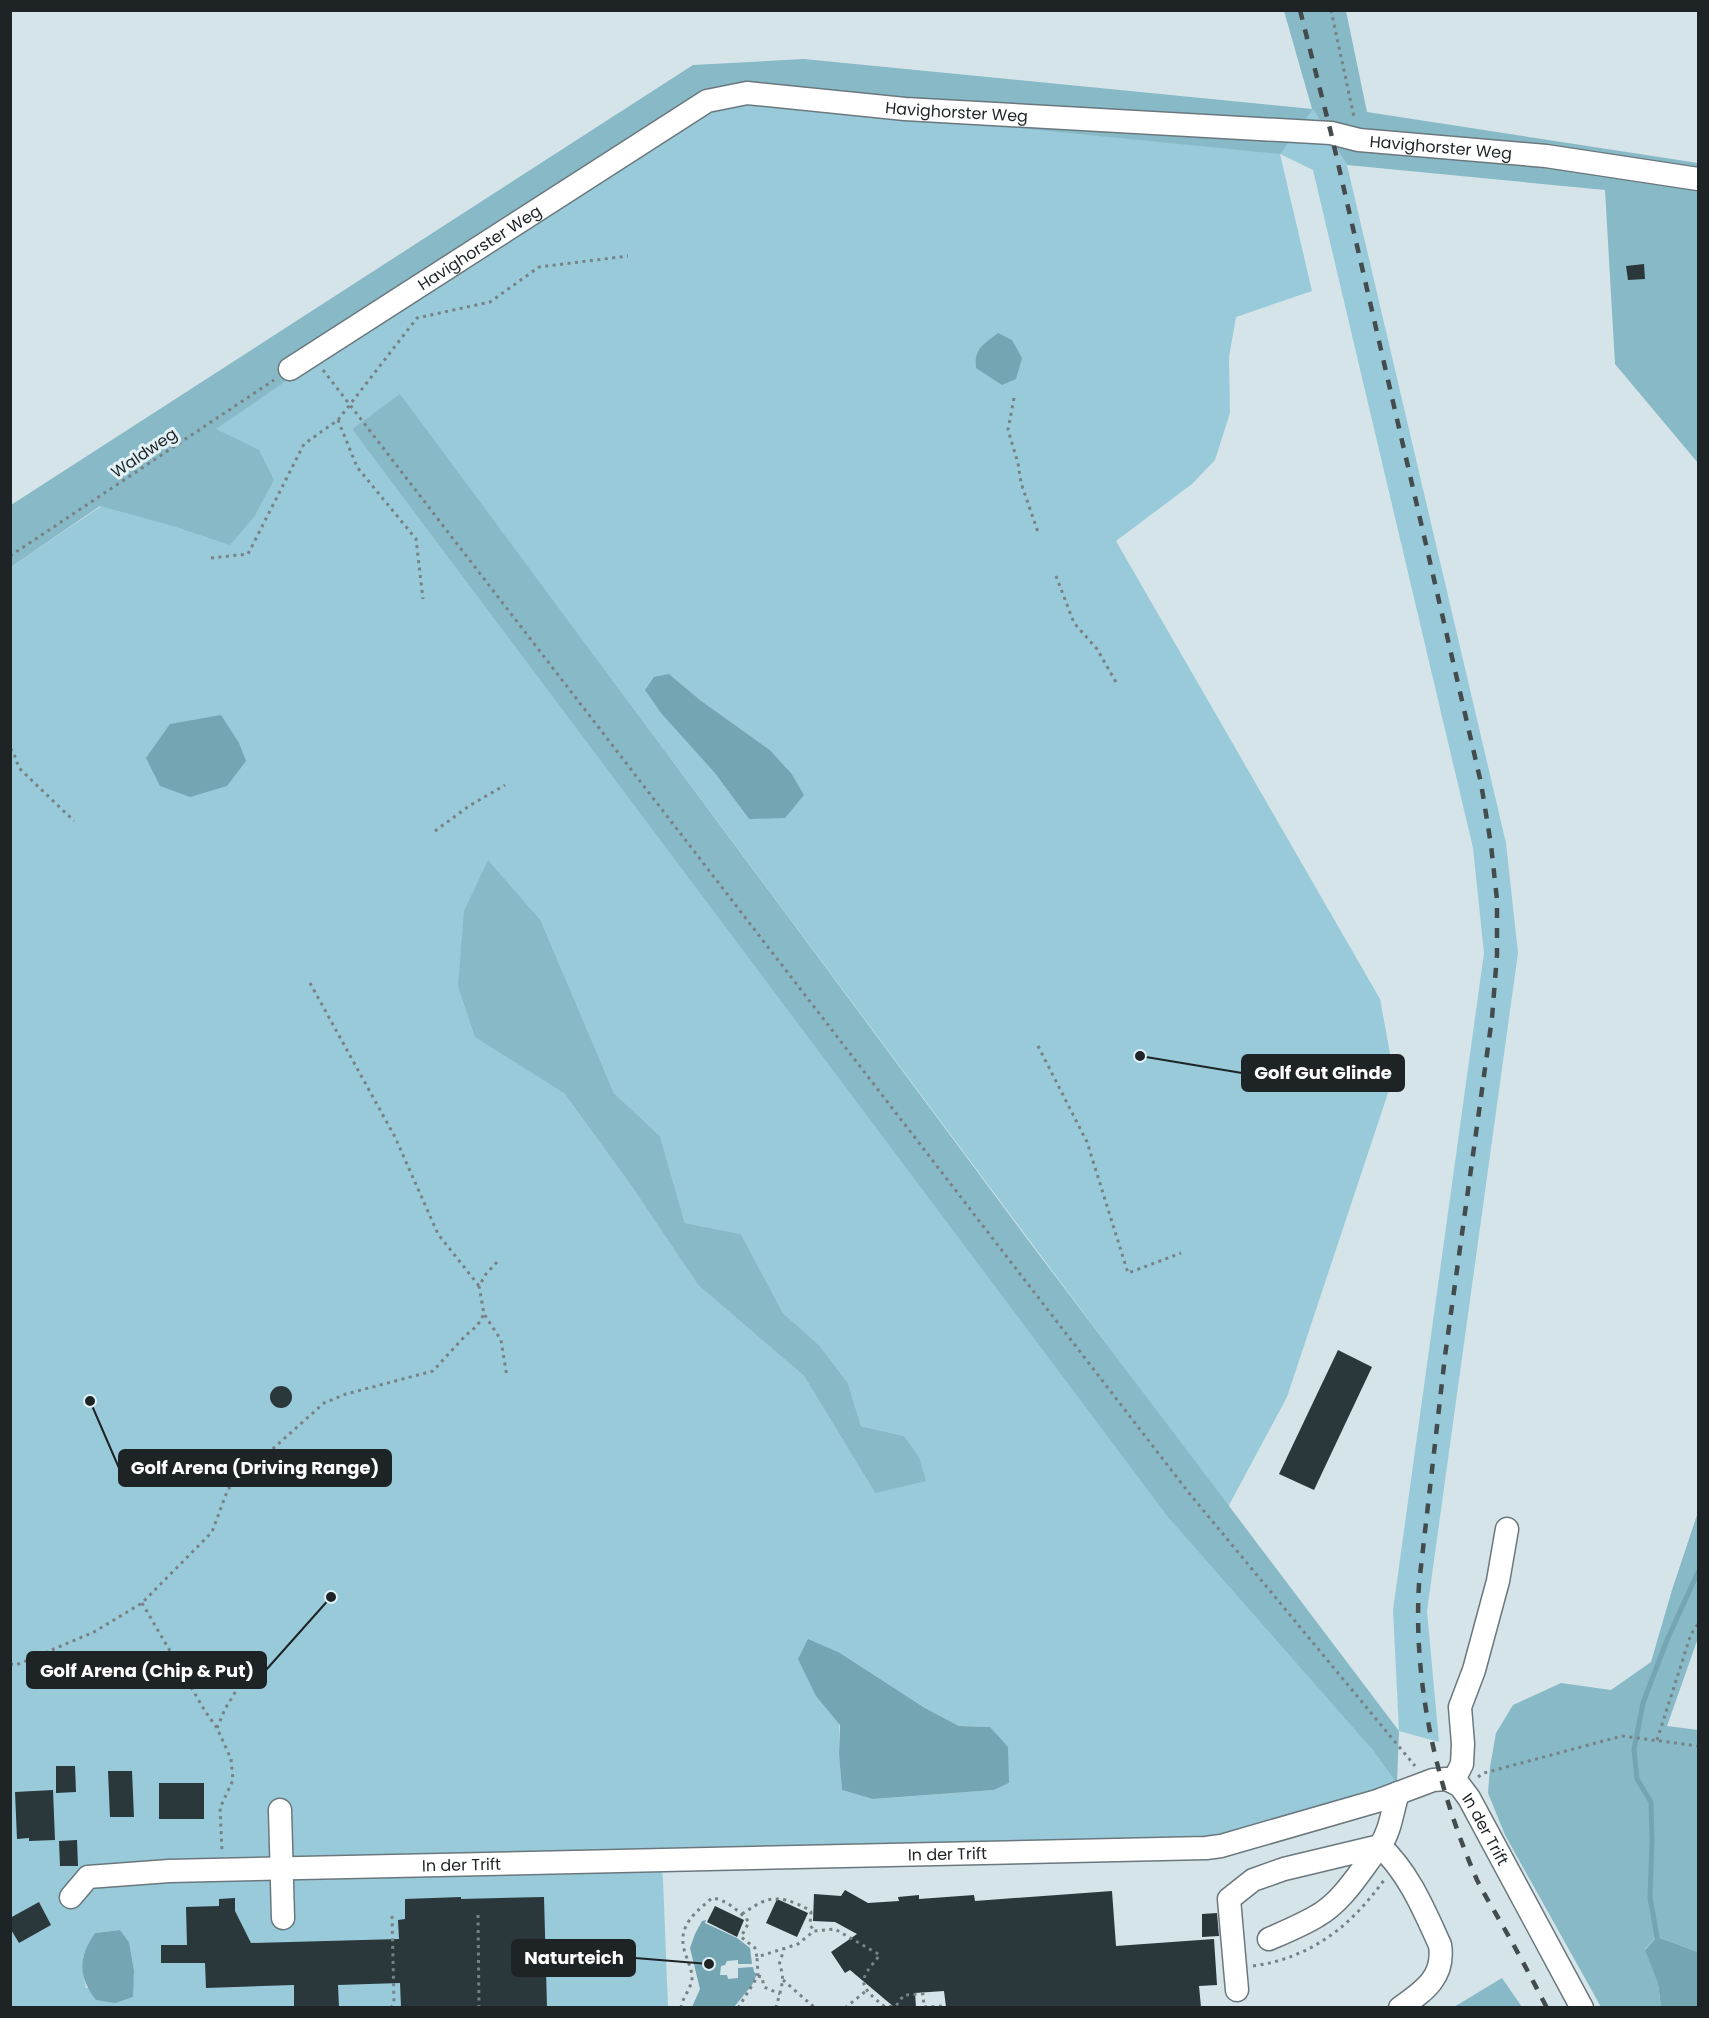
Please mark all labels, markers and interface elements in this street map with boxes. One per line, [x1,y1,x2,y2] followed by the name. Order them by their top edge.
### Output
[884,96,1029,127] street label: Havighorster Weg
[1369,129,1513,165] street label: Havighorster Weg
[413,199,546,296] street label: Havighorster Weg
[106,422,182,484] street label: Waldweg
[1242,1055,1404,1091] callout: Golf Gut Glinde
[1254,1060,1392,1085] text: Golf Gut Glinde
[119,1450,391,1486] callout: Golf Arena (Driving Range)
[131,1455,379,1480] text: Golf Arena (Driving Range)
[27,1652,266,1688] callout: Golf Arena (Chip & Put)
[40,1658,254,1683] text: Golf Arena (Chip & Put)
[1457,1788,1515,1869] street label: In der Trift
[908,1841,987,1866] street label: In der Trift
[422,1852,501,1877] street label: In der Trift
[512,1940,635,1976] callout: Naturteich
[524,1945,624,1970] text: Naturteich

